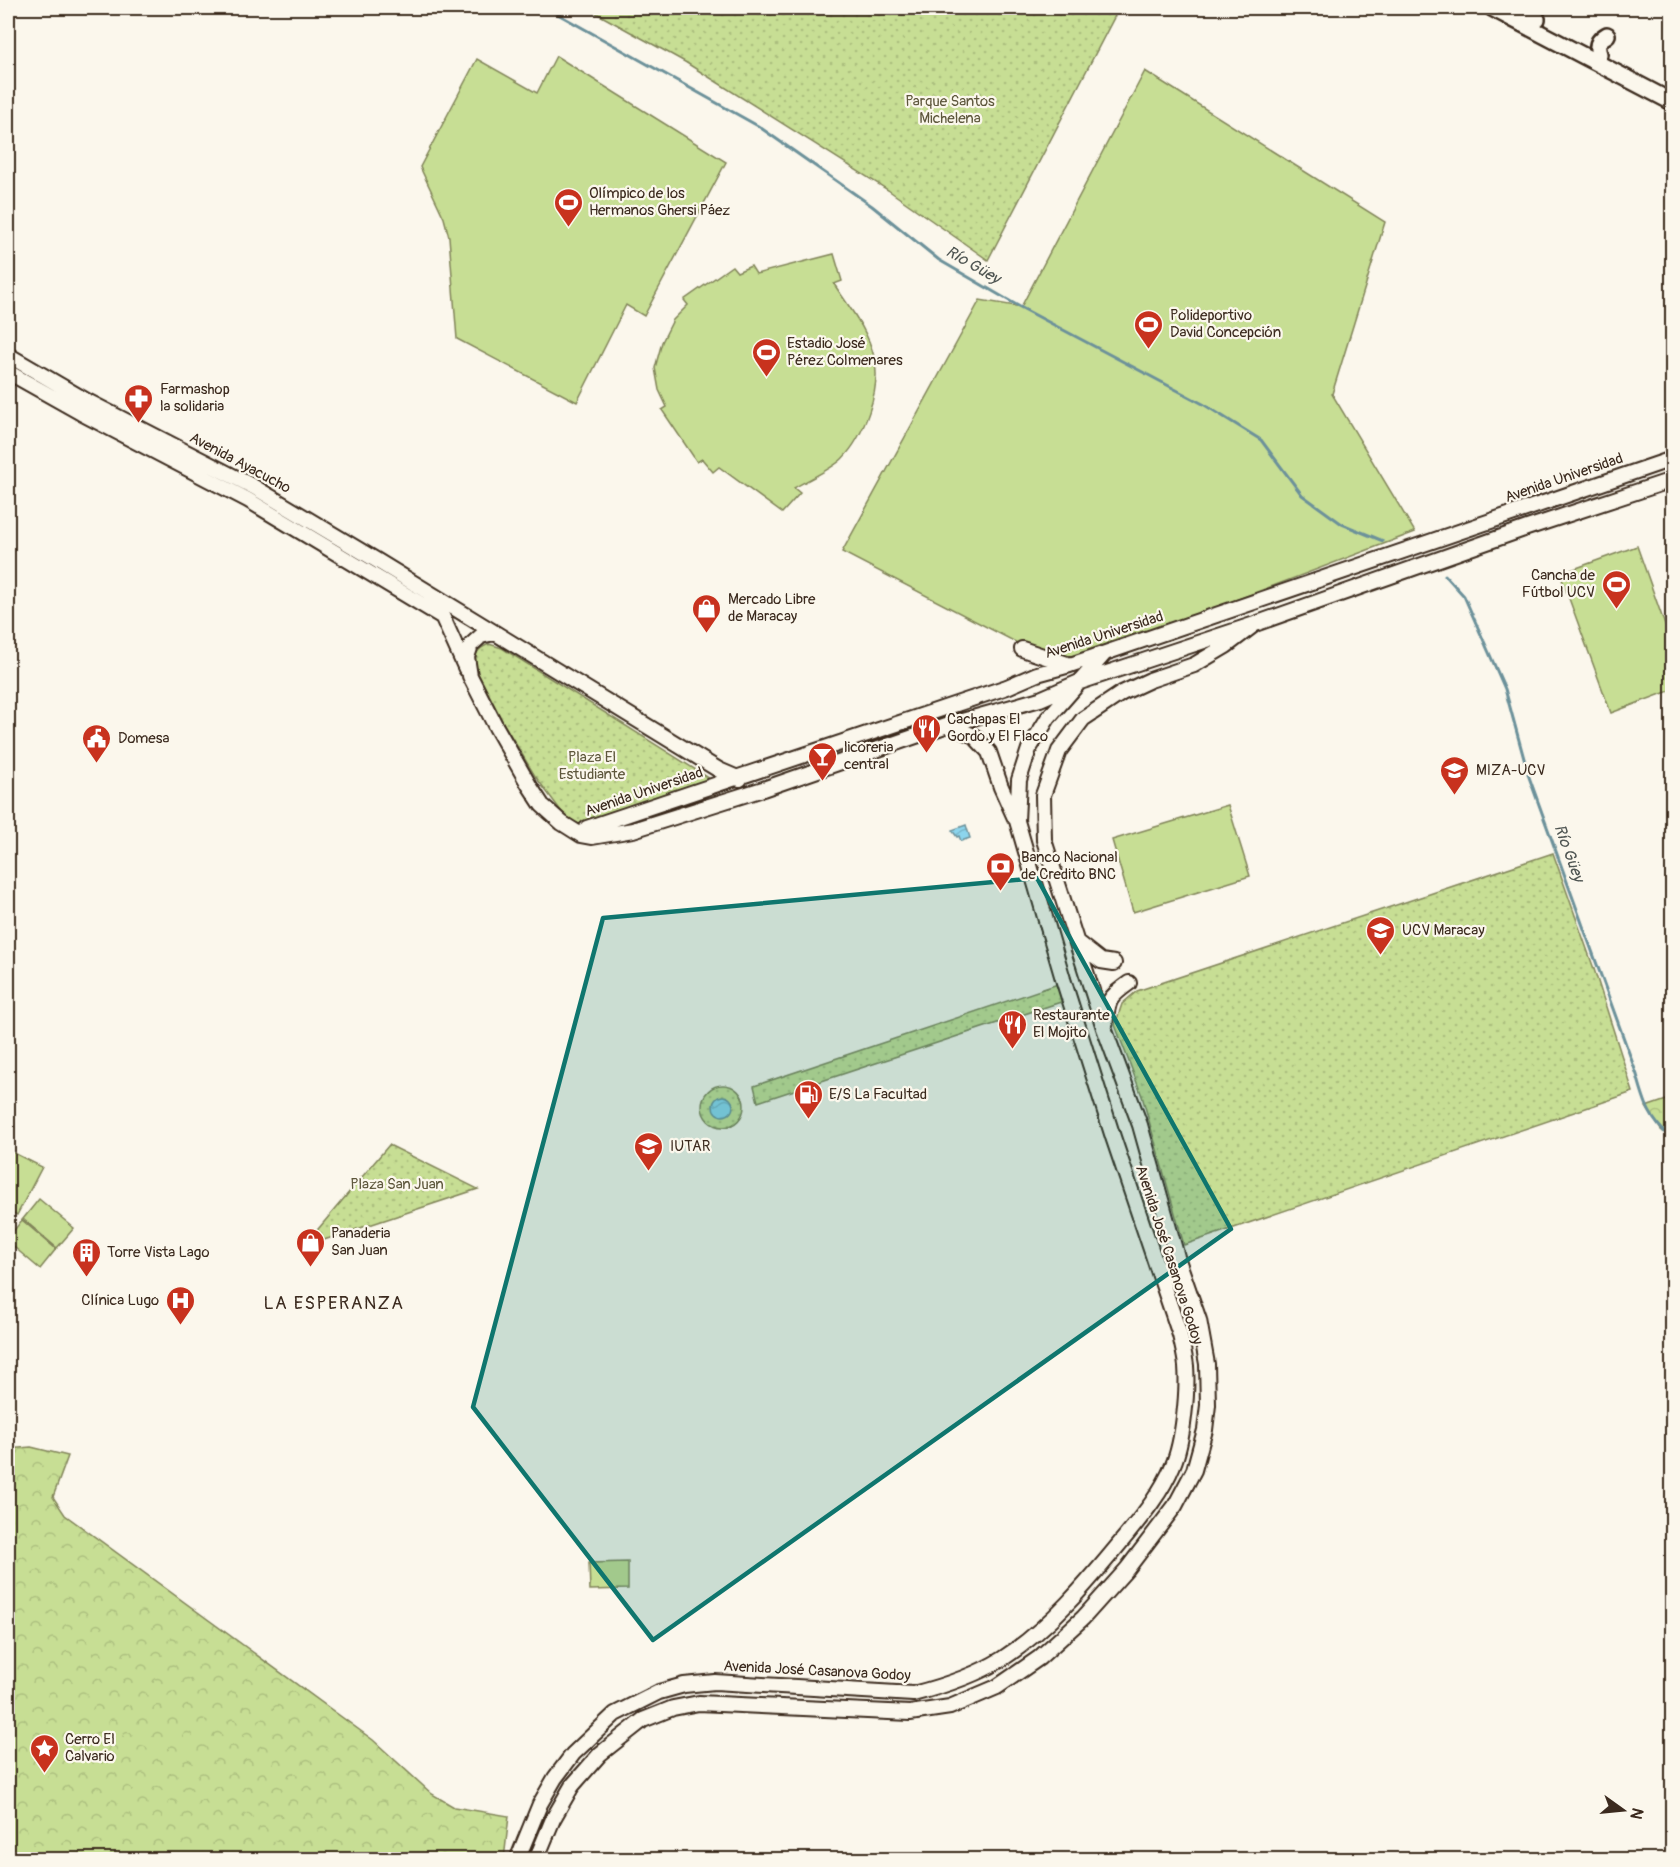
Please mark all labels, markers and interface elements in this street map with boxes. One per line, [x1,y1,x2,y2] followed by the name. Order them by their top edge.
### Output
[905,92,995,128] park label: Parque Santos Michelena
[589,184,730,220] place label: Olímpico de los Hermanos Ghersi Páez
[552,186,584,228] sports icon: Olímpico de los Hermanos Ghersi Páez
[942,241,1006,290] water label: Río Güey
[1170,306,1281,342] place label: Polideportivo David Concepción
[1133,308,1165,350] sports icon: Polideportivo David Concepción
[787,334,903,370] place label: Estadio José Pérez Colmenares
[750,336,782,378] sports icon: Estadio José Pérez Colmenares
[160,380,230,416] place label: Farmashop la solidaria
[123,382,155,424] pharmacy icon: Farmashop la solidaria
[186,428,294,498] street label: Avenida Ayacucho
[1503,449,1625,507] street label: Avenida Universidad
[1522,566,1596,602] place label: Cancha de Fútbol UCV
[1600,568,1632,610] sports icon: Cancha de Fútbol UCV
[728,590,816,626] place label: Mercado Libre de Maracay
[691,592,723,634] shop icon: Mercado Libre de Maracay
[1042,607,1166,663] street label: Avenida Universidad
[947,710,1048,746] place label: Cachapas El Gordo y El Flaco
[910,712,942,754] restaurant icon: Cachapas El Gordo y El Flaco
[81,722,113,764] public building icon: Domesa
[118,729,169,748] place label: Domesa
[844,738,893,774] place label: licoreria central
[807,740,839,782] bar icon: licoreria central
[559,748,626,784] park label: Plaza El Estudiante
[1439,754,1471,796] school or university icon: MIZA-UCV
[1476,761,1546,780] place label: MIZA-UCV
[583,763,705,821] street label: Avenida Universidad
[1549,822,1589,886] water label: Río Güey
[1021,848,1118,884] place label: Banco Nacional de Credito BNC
[984,850,1016,892] bank icon: Banco Nacional de Credito BNC
[1365,914,1397,956] school or university icon: UCV Maracay
[1402,921,1485,940] place label: UCV Maracay
[1033,1006,1110,1042] place label: Restaurante El Mojito
[996,1008,1028,1050] restaurant icon: Restaurante El Mojito
[792,1078,824,1120] fuel station icon: E/S La Facultad
[829,1085,927,1104] place label: E/S La Facultad
[633,1130,665,1172] school or university icon: IUTAR
[670,1137,711,1156] place label: IUTAR
[1131,1163,1207,1348] street label: Avenida José Casanova Godoy
[350,1175,444,1194] park label: Plaza San Juan
[331,1224,391,1260] place label: Panaderia San Juan
[294,1226,326,1268] shop icon: Panaderia San Juan
[70,1236,102,1278] building icon: Torre Vista Lago
[107,1243,209,1262] place label: Torre Vista Lago
[164,1284,196,1326] hospital icon: Clínica Lugo
[81,1291,159,1310] place label: Clínica Lugo
[263,1292,405,1315] district label: LA ESPERANZA
[723,1657,912,1685] street label: Avenida José Casanova Godoy
[65,1730,115,1766] place label: Cerro El Calvario
[28,1732,60,1774] place icon: Cerro El Calvario
[1593,1780,1653,1840] north arrow
[1625,1806,1648,1822] text: N

